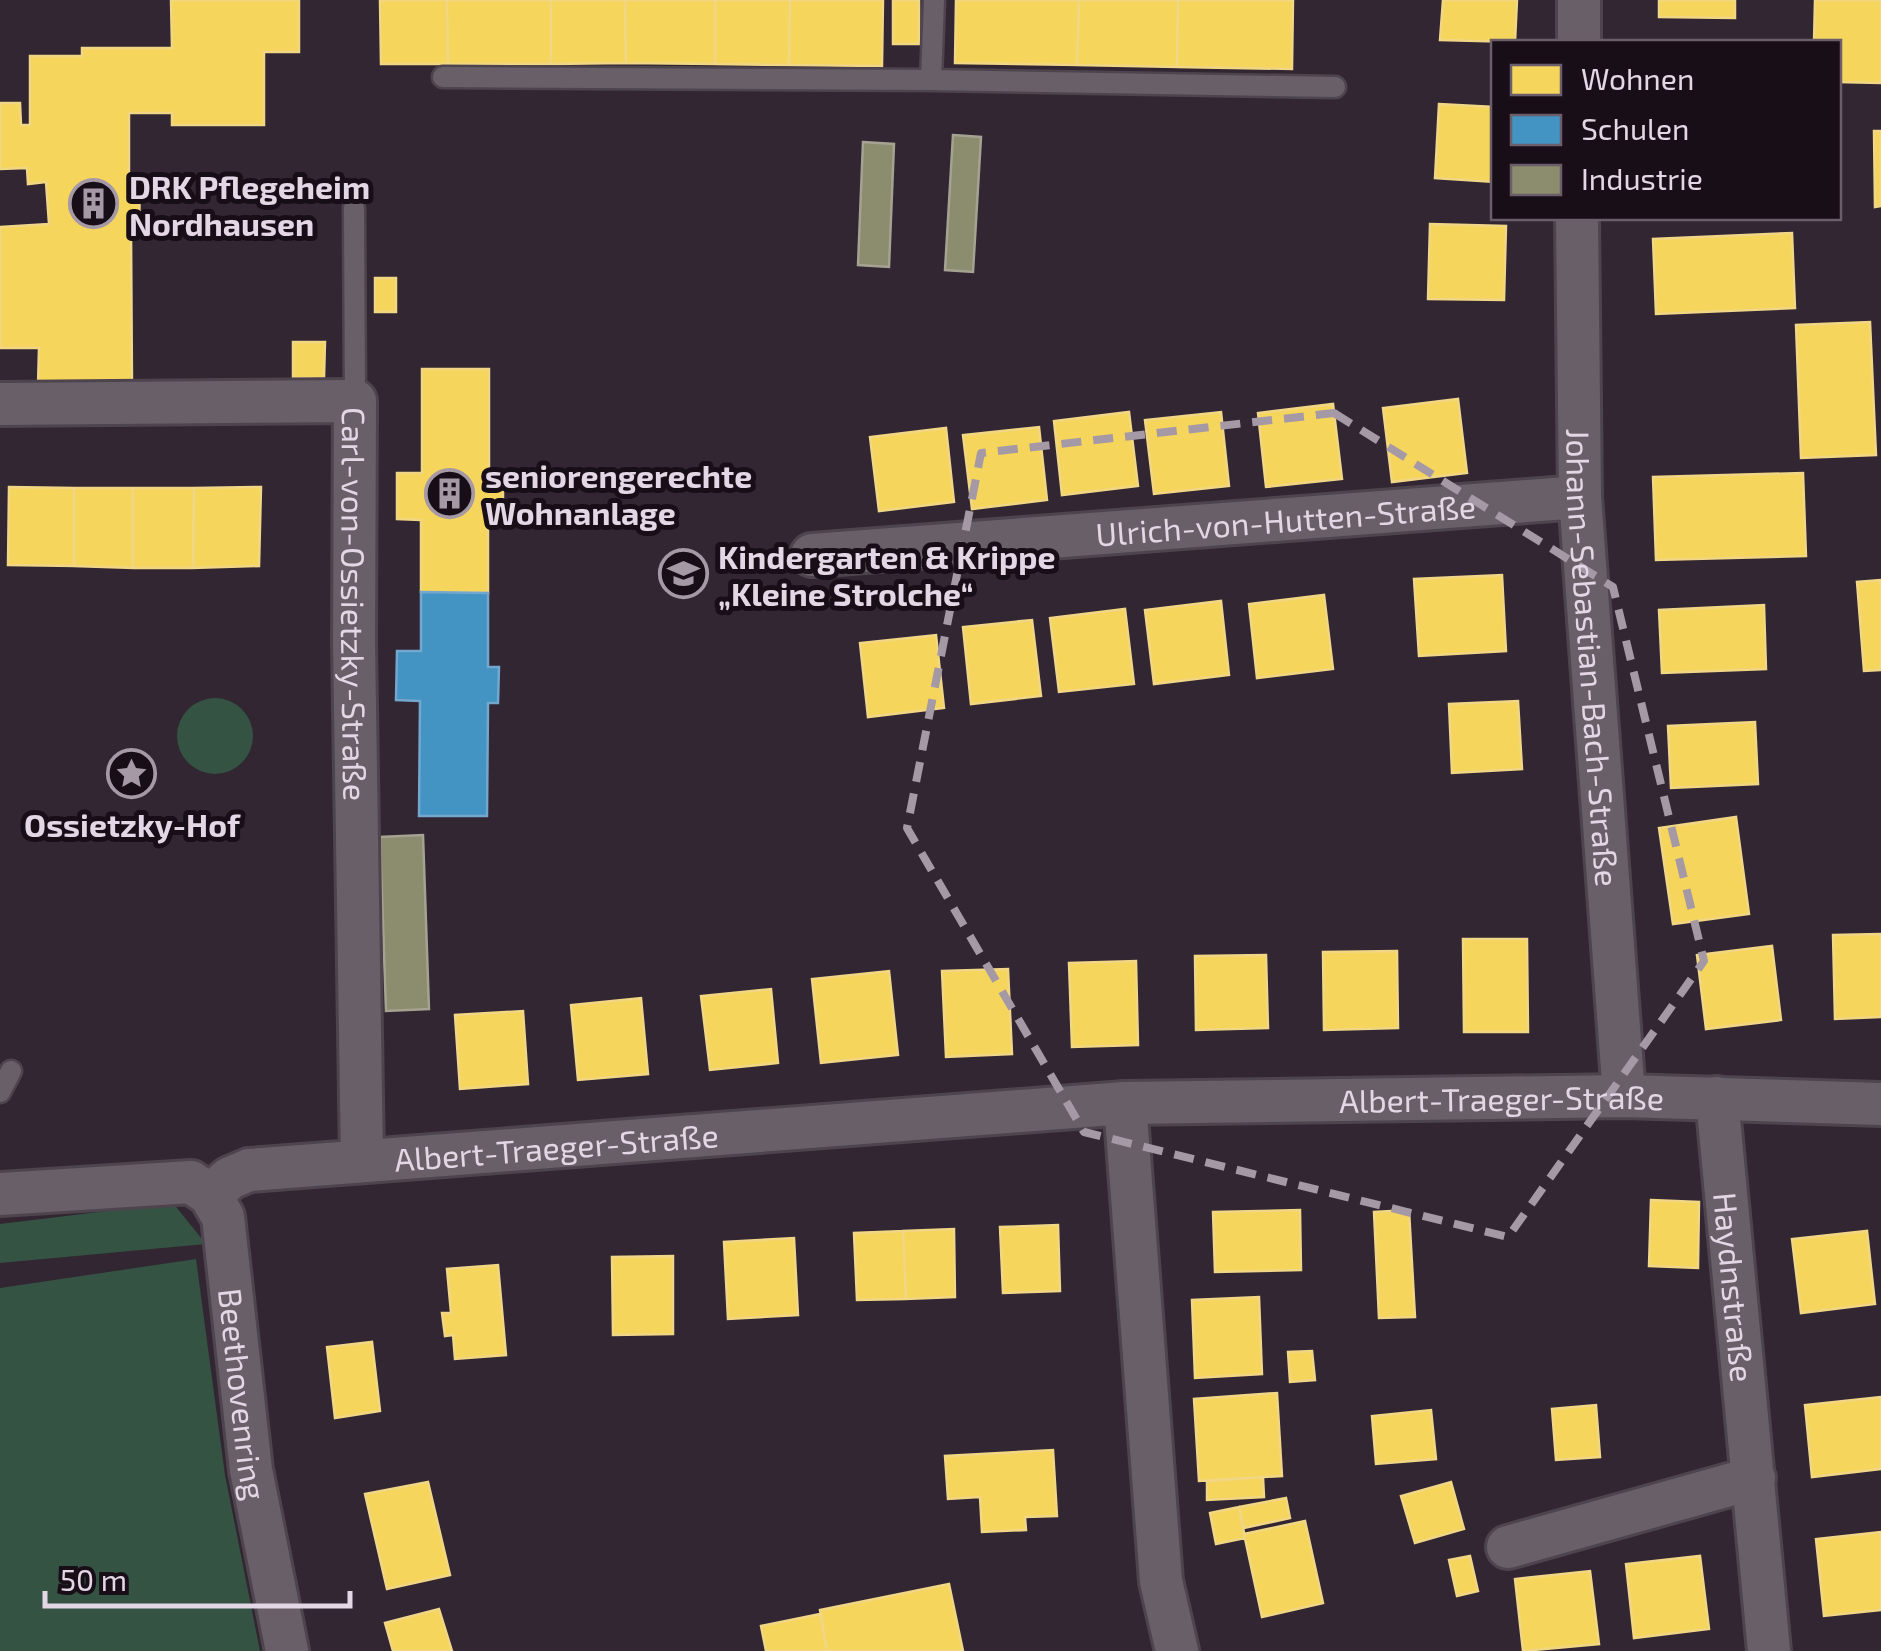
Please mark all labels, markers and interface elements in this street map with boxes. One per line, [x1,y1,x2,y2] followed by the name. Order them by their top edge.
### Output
[1491,40,1841,220] legend
[1581,60,1694,96] text: Wohnen
[1581,110,1689,146] text: Schulen
[1581,160,1703,196] text: Industrie
[129,167,370,242] place label: DRK Pflegeheim Nordhausen
[68,178,120,230] building icon: DRK Pflegeheim Nordhausen
[335,407,375,801] street label: Carl-von-Ossietzky-Straße
[1560,428,1628,888] street label: Johann-Sebastian-Bach-Straße
[485,456,752,531] place label: seniorengerechte Wohnanlage
[424,467,476,519] building icon: seniorengerechte Wohnanlage
[1094,486,1477,553] street label: Ulrich-von-Hutten-Straße
[718,537,1055,612] place label: Kindergarten & Krippe „Kleine Strolche“
[657,548,709,600] school or university icon: Kindergarten & Krippe „Kleine Strolche“
[106,748,158,800] place icon: Ossietzky-Hof
[24,805,241,844] place label: Ossietzky-Hof
[1339,1077,1665,1119] street label: Albert-Traeger-Straße
[393,1115,720,1178] street label: Albert-Traeger-Straße
[1707,1191,1763,1384] street label: Haydnstraße
[212,1286,275,1503] street label: Beethovenring
[45,1546,350,1608] scale bar
[60,1561,127,1597] text: 50 m

